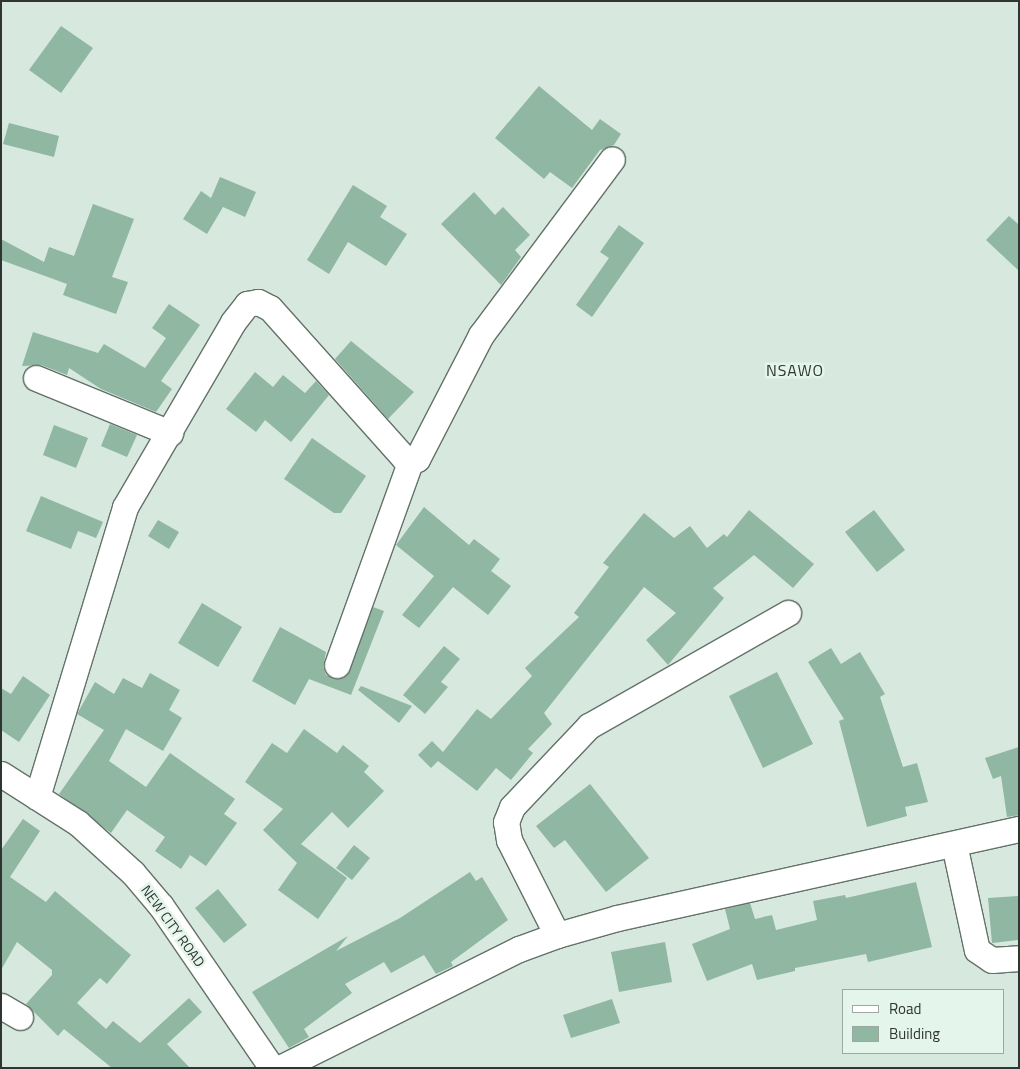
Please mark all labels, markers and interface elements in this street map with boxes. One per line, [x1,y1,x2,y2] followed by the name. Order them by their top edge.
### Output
[765,360,825,380] district label: NSAWO
[138,882,208,970] street label: NEW CITY ROAD
[842,989,1005,1054] legend
[889,997,921,1020] text: Road
[889,1022,940,1045] text: Building

